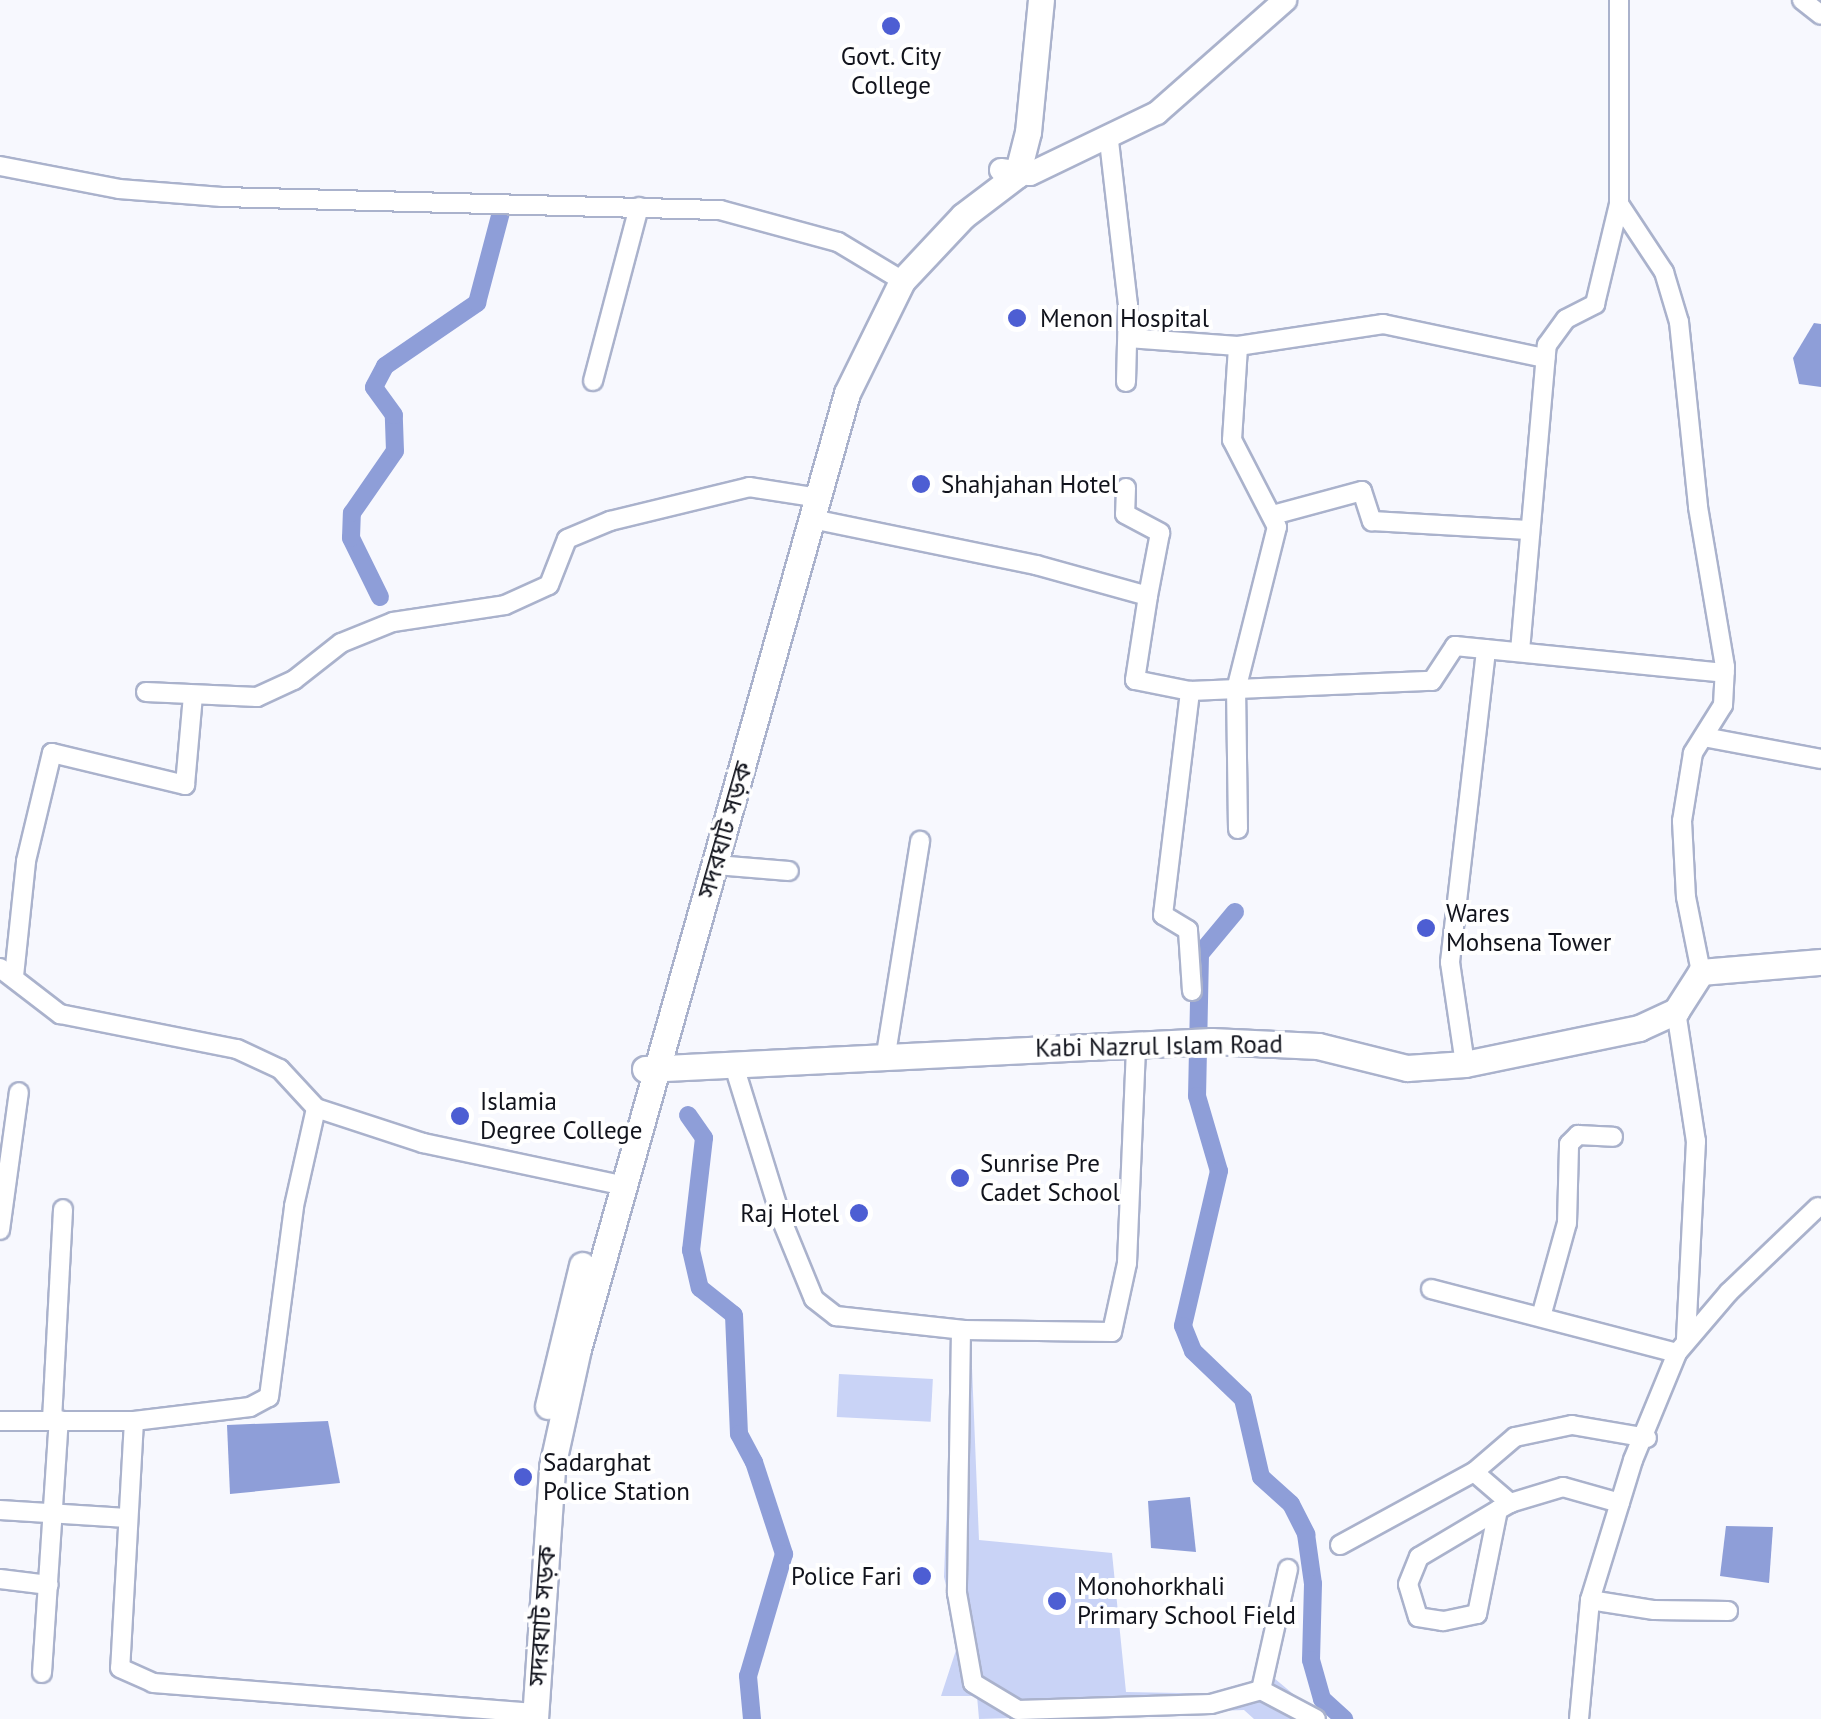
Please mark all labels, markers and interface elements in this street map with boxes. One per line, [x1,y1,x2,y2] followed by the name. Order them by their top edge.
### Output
[880,15,902,37] marker: Govt. City College
[840,42,942,101] place label: Govt. City College
[1040,303,1209,333] place label: Menon Hospital
[1004,305,1030,331] marker: Menon Hospital
[941,469,1118,499] place label: Shahjahan Hotel
[910,473,932,495] marker: Shahjahan Hotel
[691,758,759,902] street label: সদরঘাট সড়ক
[1446,899,1612,958] place label: Wares Mohsena Tower
[1415,917,1437,939] marker: Wares Mohsena Tower
[1035,1029,1283,1063] street label: Kabi Nazrul Islam Road
[480,1087,642,1146] place label: Islamia Degree College
[449,1105,471,1127] marker: Islamia Degree College
[980,1149,1120,1208] place label: Sunrise Pre Cadet School
[949,1167,971,1189] marker: Sunrise Pre Cadet School
[740,1198,839,1228] place label: Raj Hotel
[848,1202,870,1224] marker: Raj Hotel
[543,1448,690,1507] place label: Sadarghat Police Station
[512,1466,534,1488] marker: Sadarghat Police Station
[522,1545,562,1687] street label: সদরঘাট সড়ক
[791,1561,902,1591] place label: Police Fari
[911,1565,933,1587] marker: Police Fari
[1077,1572,1297,1631] place label: Monohorkhali Primary School Field
[1046,1590,1068,1612] marker: Monohorkhali Primary School Field

